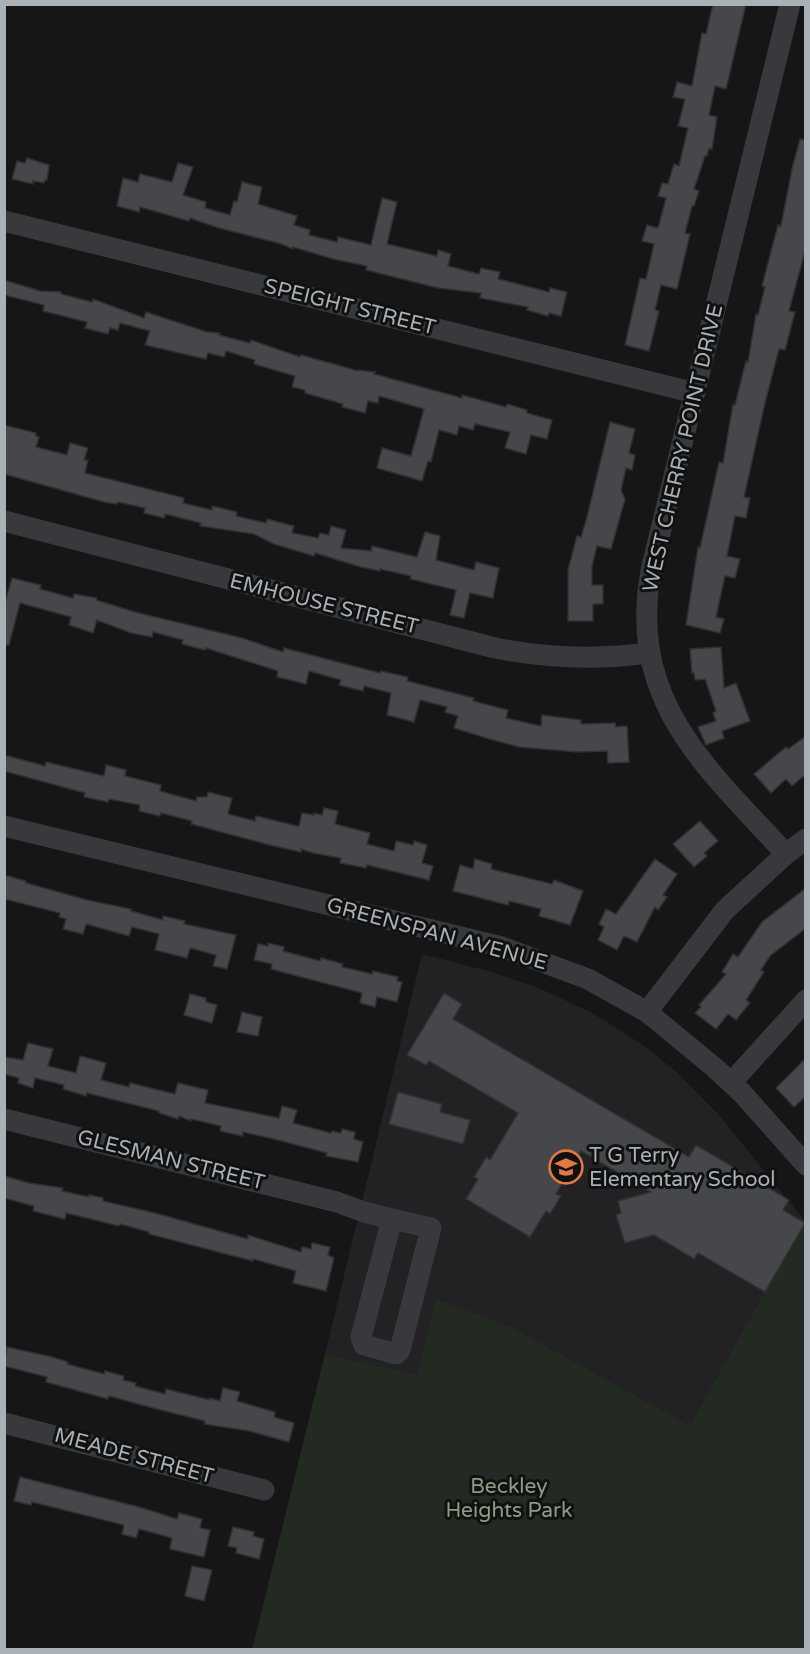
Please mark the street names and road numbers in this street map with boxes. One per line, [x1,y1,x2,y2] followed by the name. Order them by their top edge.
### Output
[262,274,439,340] street label: SPEIGHT STREET
[638,302,728,594] street label: WEST CHERRY POINT DRIVE
[227,568,421,640] street label: EMHOUSE STREET
[324,892,550,976] street label: GREENSPAN AVENUE
[75,1125,267,1195] street label: GLESMAN STREET
[52,1423,216,1489] street label: MEADE STREET

